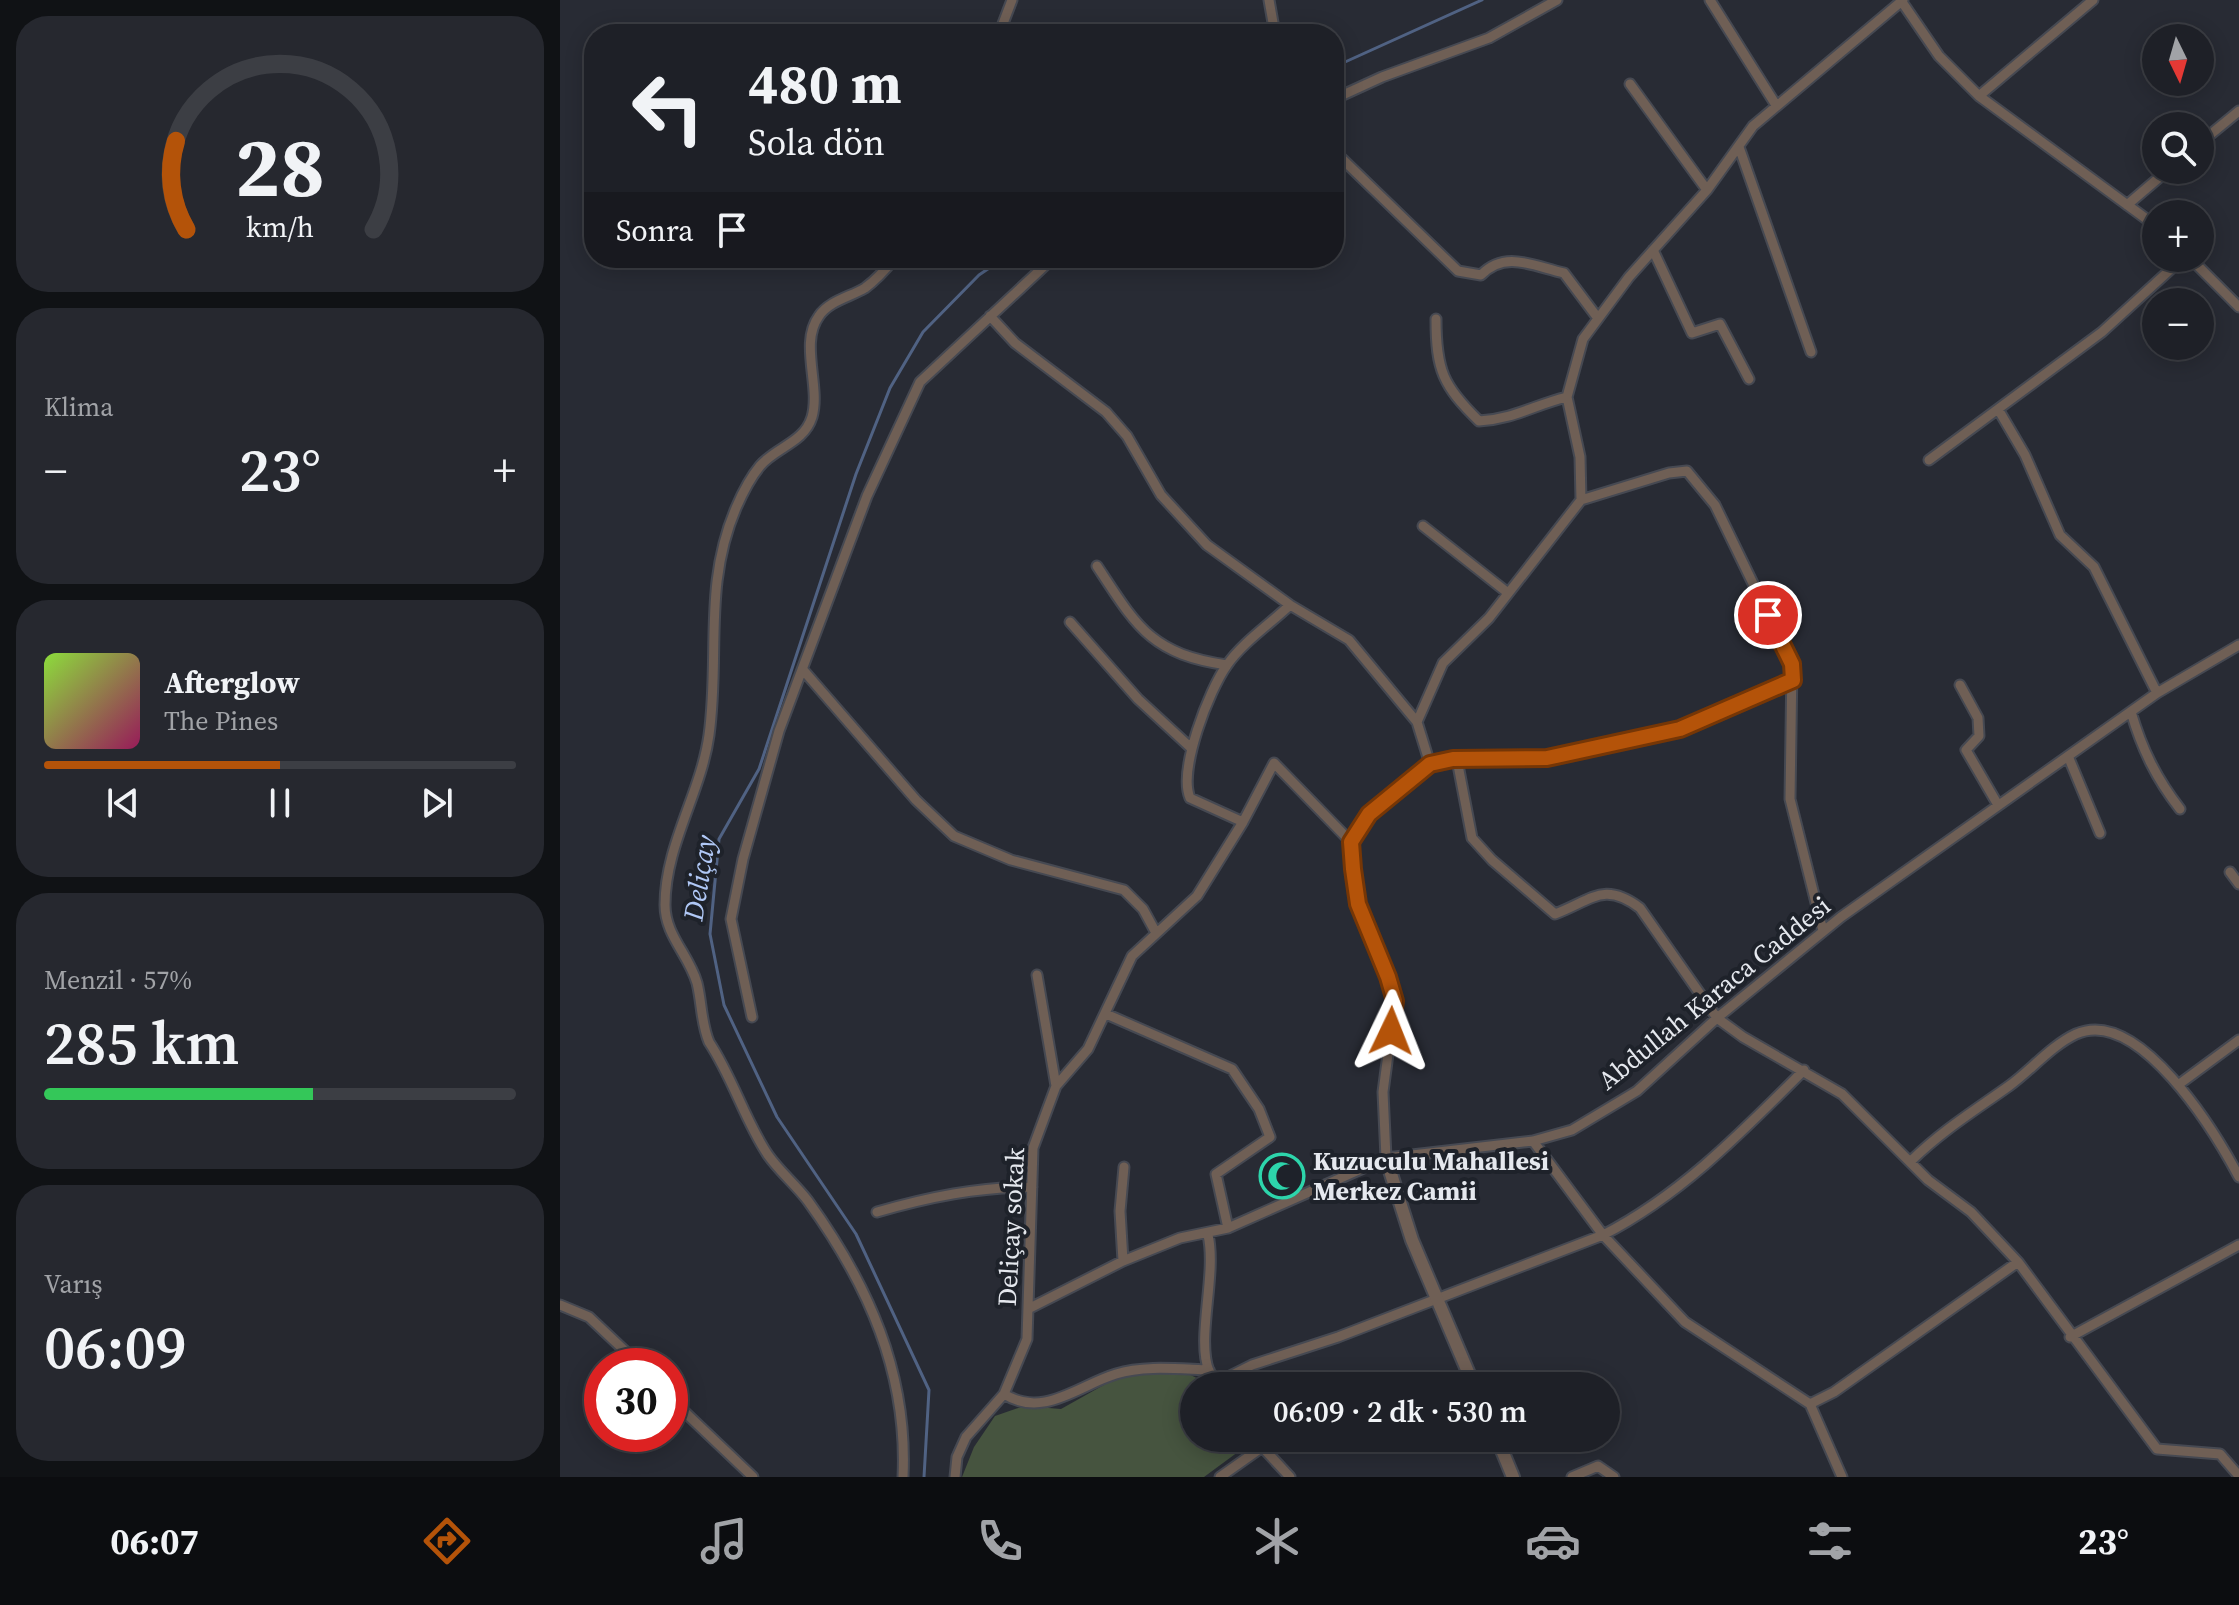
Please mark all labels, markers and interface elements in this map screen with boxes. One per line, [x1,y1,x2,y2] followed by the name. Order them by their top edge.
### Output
[2142,24,2214,96] north arrow
[2142,24,2214,360] map controls
[748,45,902,122] text: 480 m
[616,56,720,160] icon: left
[235,110,325,224] text: 28
[2142,112,2214,184] button: search
[748,118,885,167] text: Sola dön
[2142,200,2214,272] button: +
[246,207,314,247] text: km/h
[710,208,754,252] icon: arrive
[616,210,694,251] text: Sonra
[2142,288,2214,360] button: −
[44,389,114,425] text: Klima
[239,429,321,511] text: 23°
[44,440,67,501] text: −
[493,440,516,501] text: +
[1734,581,1802,649] pin
[1746,593,1790,637] icon: arrive
[164,662,300,703] text: Afterglow
[164,703,278,739] text: The Pines
[101,781,145,825] icon: previous
[258,781,302,825] icon: pause
[415,781,459,825] icon: next
[673,832,725,924] water label: Deliçay
[1590,888,1838,1098] street label: Abdullah Karaca Caddesi
[44,962,192,998] text: Menzil · 57%
[1349,989,1433,1073] position arrow
[44,1002,240,1084] text: 285 km
[1313,1143,1549,1209] place label: Kuzuculu Mahallesi Merkez Camii
[989,1146,1033,1307] street label: Deliçay sokak
[1258,1152,1306,1200] mosque icon: Kuzuculu Mahallesi Merkez Camii
[44,1266,103,1302] text: Varış
[44,1306,187,1388] text: 06:09
[584,1348,688,1452] speed limit sign: 30
[1273,1391,1527,1432] text: 06:09 · 2 dk · 530 m
[419,1513,475,1569] icon: directions
[696,1513,752,1569] icon: music
[972,1513,1028,1569] icon: phone
[1249,1513,1305,1569] icon: climate
[1525,1513,1581,1569] icon: car
[1802,1513,1858,1569] icon: filters
[110,1517,199,1566] text: 06:07
[2078,1517,2129,1566] text: 23°

